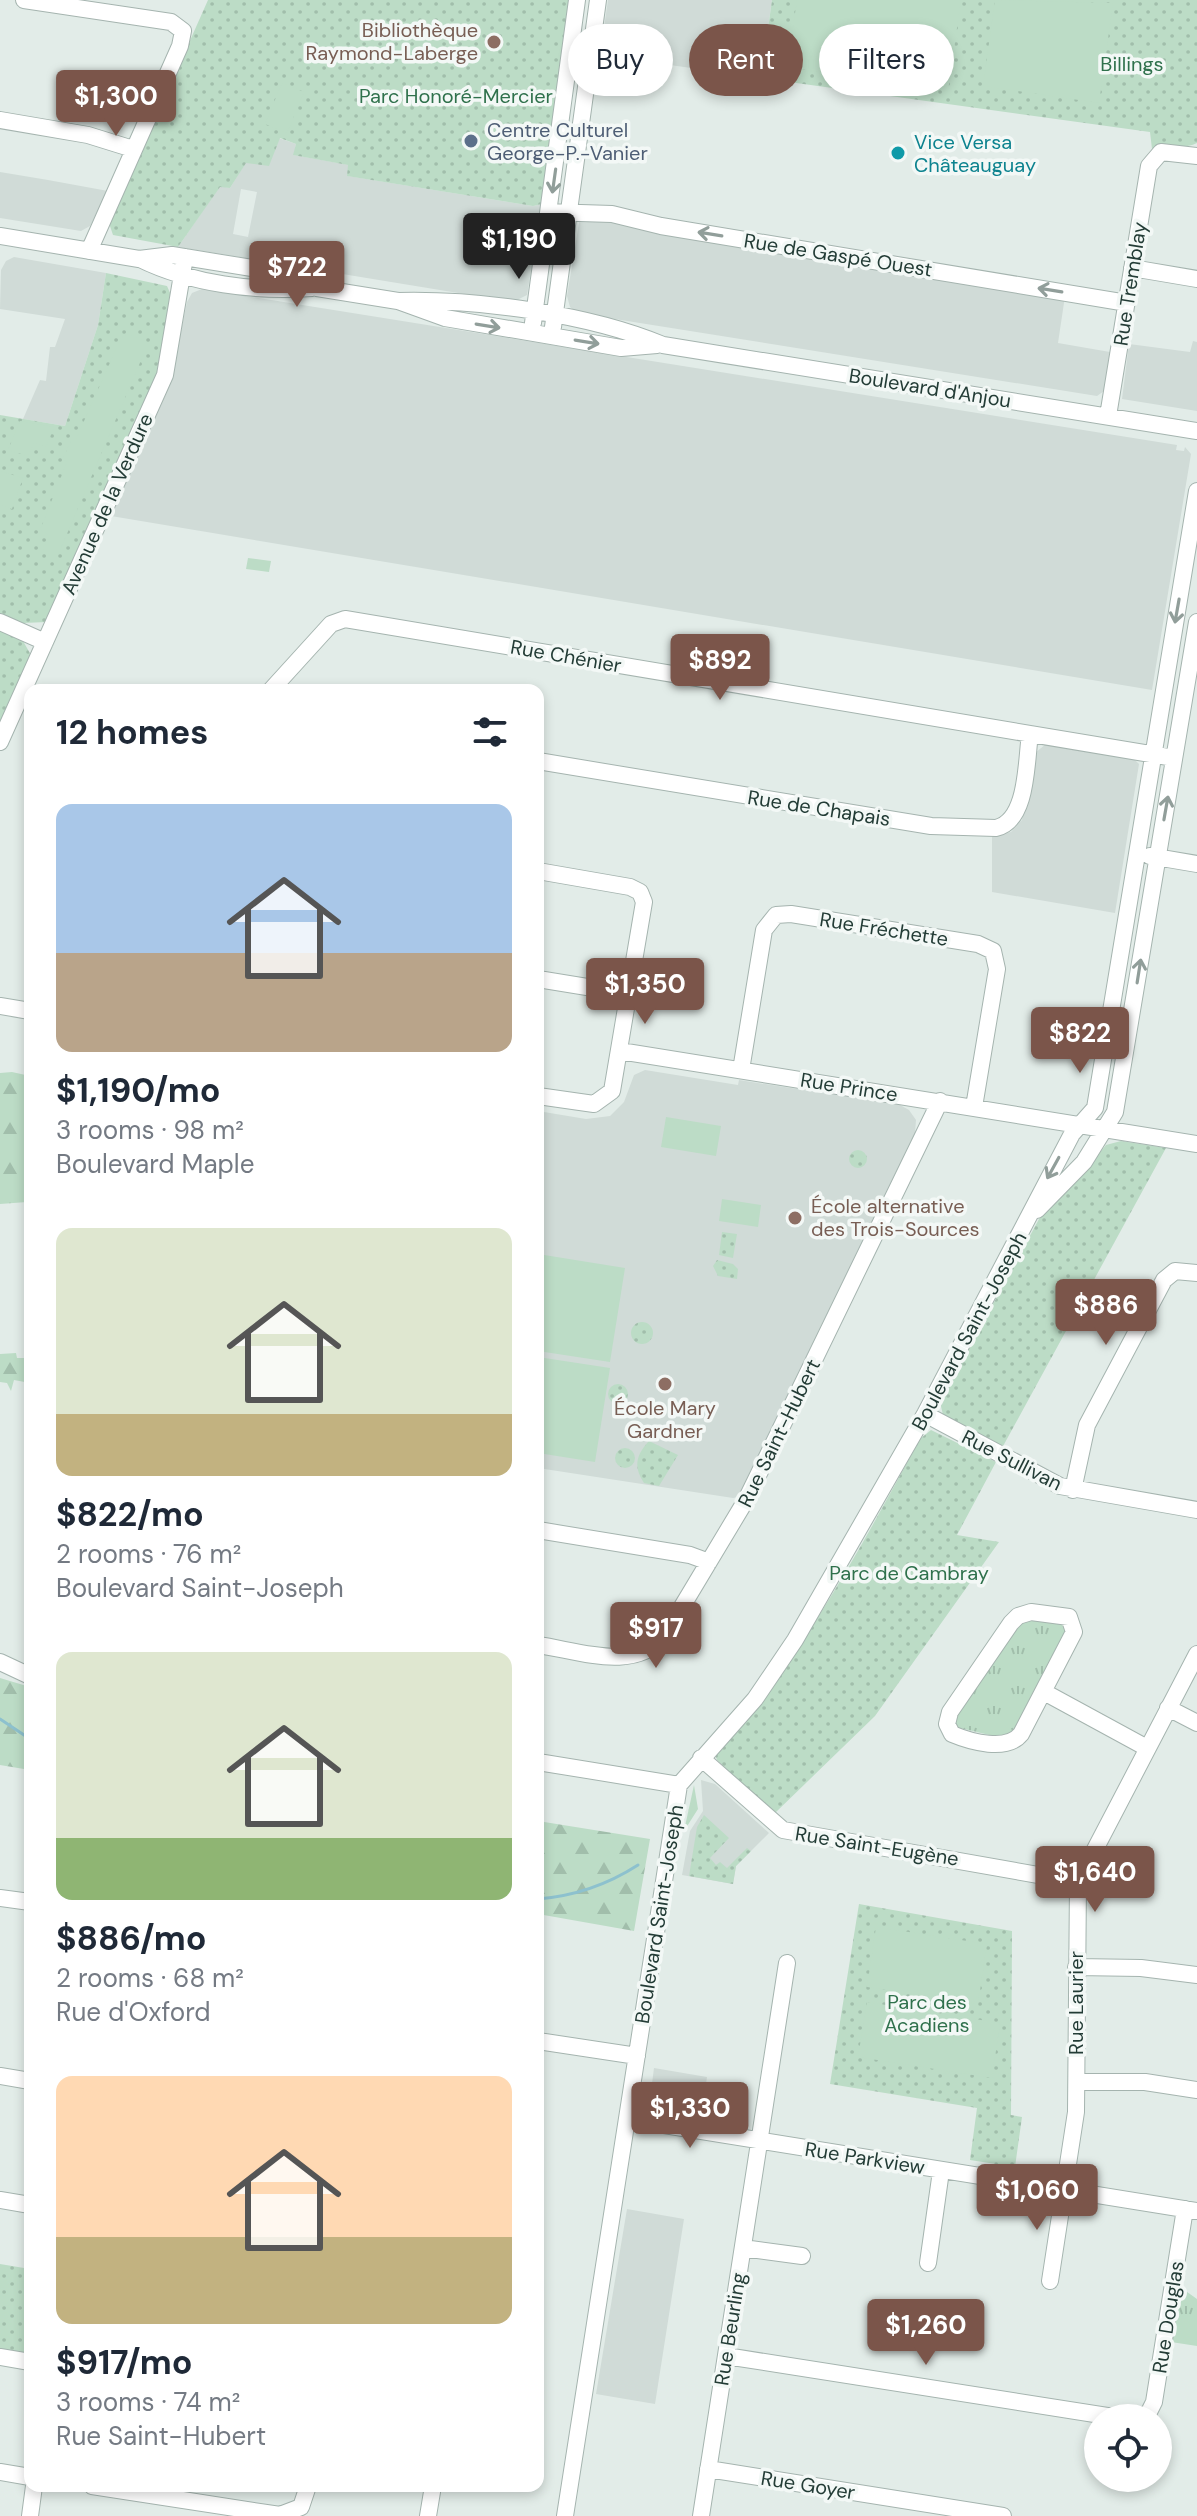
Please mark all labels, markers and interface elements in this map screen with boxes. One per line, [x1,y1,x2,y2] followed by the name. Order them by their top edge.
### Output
[306,17,478,66] place label: Bibliothèque Raymond-Laberge
[568,24,673,96] chip: Buy
[689,24,803,96] chip: Rent
[819,24,954,96] chip: Filters
[485,33,503,51] marker: Bibliothèque Raymond-Laberge
[1100,51,1164,77] park label: Billings
[51,70,181,138] pin: $1,300
[74,79,158,113] text: $1,300
[359,83,553,109] park label: Parc Honoré-Mercier
[487,117,648,166] place label: Centre Culturel George-P.-Vanier
[914,129,1036,178] place label: Vice Versa Châteauguay
[462,132,480,150] marker: Centre Culturel George-P.-Vanier
[889,144,907,162] marker: Vice Versa Châteauguay
[546,167,561,193] one-way arrow
[454,213,584,281] pin: $1,190
[1107,220,1153,348] street label: Rue Tremblay
[481,222,557,256] text: $1,190
[698,226,723,241] one-way arrow
[742,227,934,283] street label: Rue de Gaspé Ouest
[250,241,344,309] pin: $722
[267,250,327,284] text: $722
[1037,282,1063,297] one-way arrow
[475,319,500,334] one-way arrow
[574,335,599,350] one-way arrow
[847,362,1013,414] street label: Boulevard d'Anjou
[55,409,159,599] street label: Avenue de la Verdure
[1168,598,1183,624] one-way arrow
[508,633,624,679] street label: Rue Chénier
[673,634,767,702] pin: $892
[689,643,751,677] text: $892
[56,710,208,755] text: 12 homes
[468,710,512,754] icon: filters
[746,784,892,832] street label: Rue de Chapais
[1159,796,1174,821] one-way arrow
[212,856,356,1000] icon: home
[818,906,950,952] street label: Rue Fréchette
[580,958,710,1026] pin: $1,350
[1132,959,1147,985] one-way arrow
[604,967,686,1001] text: $1,350
[1033,1007,1127,1075] pin: $822
[1049,1016,1111,1050] text: $822
[799,1066,899,1108] street label: Rue Prince
[56,1068,220,1113] text: $1,190/mo
[56,1113,244,1147] text: 3 rooms · 98 m²
[56,1147,254,1181] text: Boulevard Maple
[1044,1156,1060,1180] one-way arrow
[811,1193,980,1242] place label: École alternative des Trois-Sources
[786,1209,804,1227] marker: École alternative des Trois-Sources
[906,1227,1032,1435] street label: Boulevard Saint-Joseph
[1059,1279,1153,1347] pin: $886
[212,1280,356,1424] icon: home
[1073,1288,1139,1322] text: $886
[732,1355,826,1511] street label: Rue Saint-Hubert
[656,1375,674,1393] marker: École Mary Gardner
[614,1395,716,1444] place label: École Mary Gardner
[957,1424,1067,1496] street label: Rue Sullivan
[56,1492,204,1537] text: $822/mo
[56,1537,241,1571] text: 2 rooms · 76 m²
[829,1560,989,1586] park label: Parc de Cambray
[56,1571,344,1605] text: Boulevard Saint-Joseph
[609,1602,703,1670] pin: $917
[628,1611,684,1645] text: $917
[212,1704,356,1848] icon: home
[629,1803,689,2025] street label: Boulevard Saint-Joseph
[793,1820,961,1872] street label: Rue Saint-Eugène
[1030,1846,1160,1914] pin: $1,640
[1053,1855,1137,1889] text: $1,640
[56,1916,207,1961] text: $886/mo
[1063,1951,1089,2055] street label: Rue Laurier
[56,1961,244,1995] text: 2 rooms · 68 m²
[884,1989,970,2038] park label: Parc des Acadiens
[56,1995,211,2029] text: Rue d'Oxford
[625,2082,755,2150] pin: $1,330
[649,2091,731,2125] text: $1,330
[212,2128,356,2272] icon: home
[803,2136,927,2180] street label: Rue Parkview
[972,2164,1102,2232] pin: $1,060
[995,2173,1079,2207] text: $1,060
[1146,2259,1190,2375] street label: Rue Douglas
[708,2271,752,2387] street label: Rue Beurling
[861,2299,991,2367] pin: $1,260
[885,2308,967,2342] text: $1,260
[56,2340,193,2385] text: $917/mo
[56,2385,240,2419] text: 3 rooms · 74 m²
[1084,2404,1172,2492] map controls
[1084,2404,1172,2492] button: locate
[56,2419,266,2453] text: Rue Saint-Hubert
[759,2465,857,2505] street label: Rue Goyer

